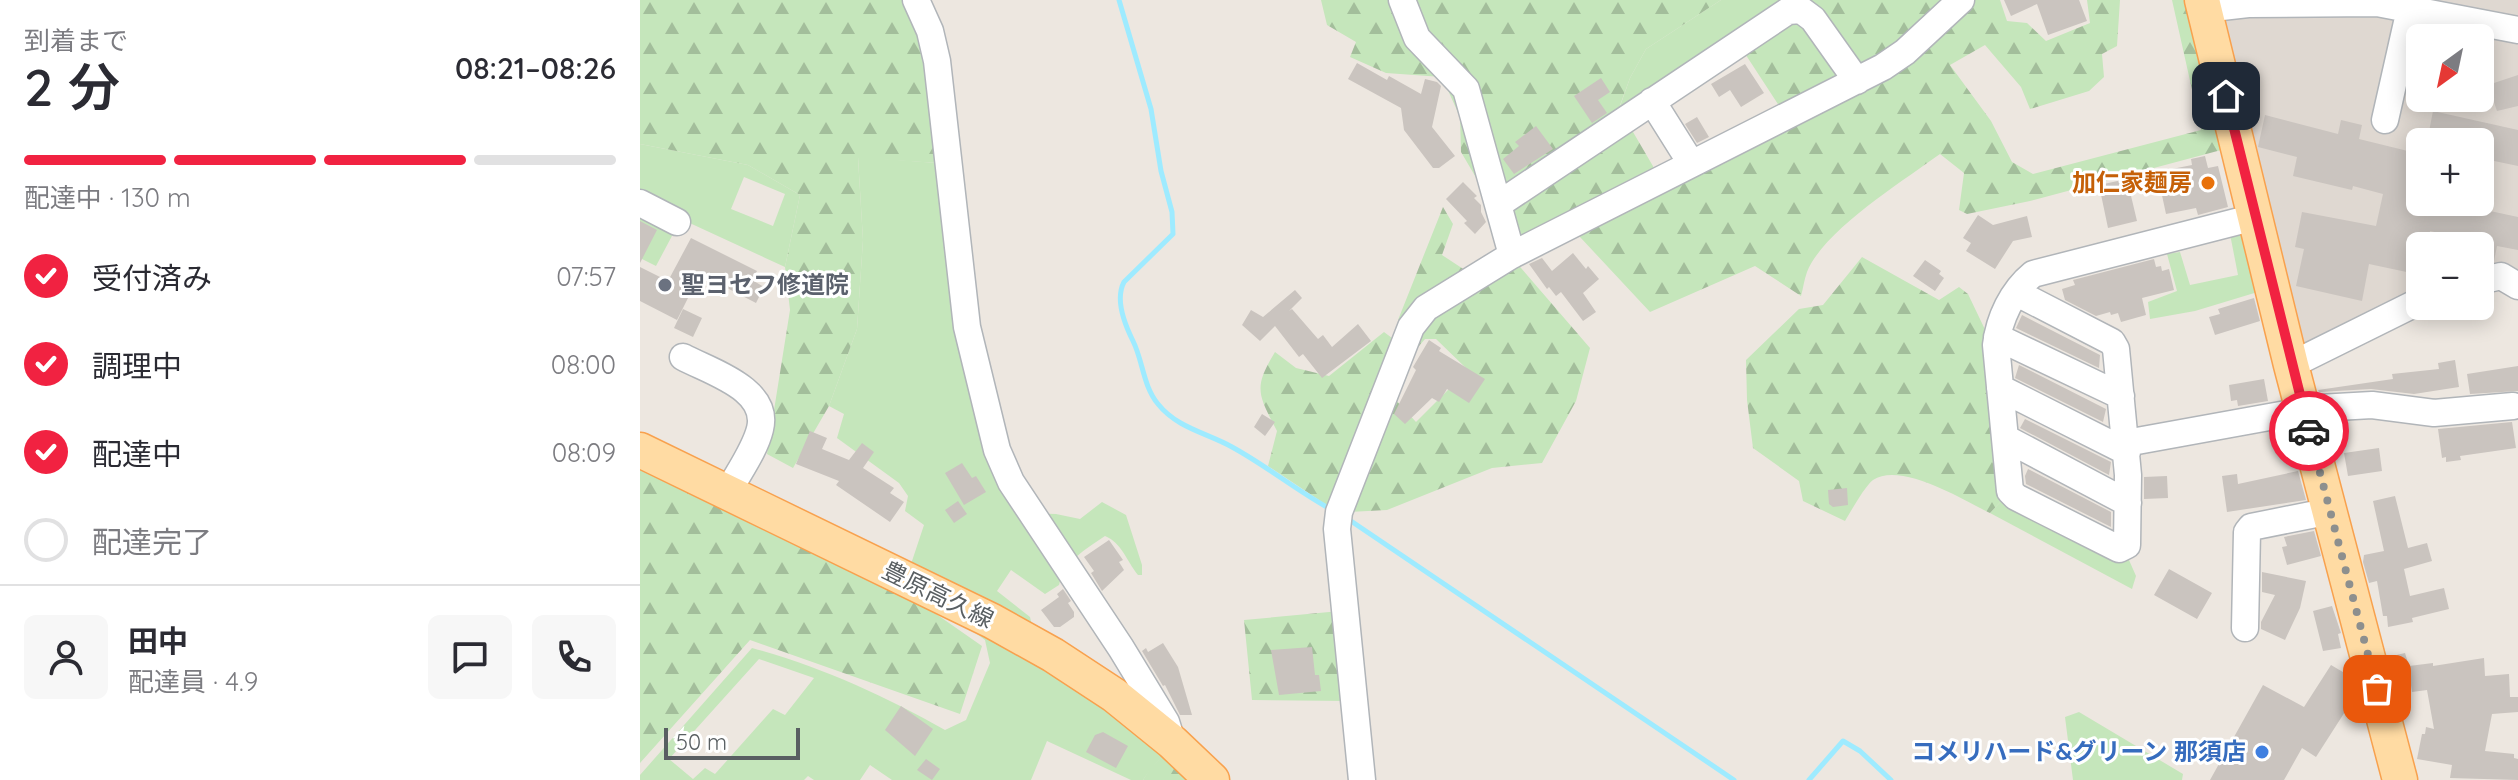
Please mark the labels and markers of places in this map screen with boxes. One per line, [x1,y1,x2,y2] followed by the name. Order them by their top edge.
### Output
[2192,62,2260,130] pin
[2072,167,2192,197] place label: 加仁家麺房
[2199,174,2217,192] marker: 加仁家麺房
[681,269,849,299] place label: 聖ヨセフ修道院
[656,276,674,294] marker: 聖ヨセフ修道院
[2343,655,2411,723] pin
[1911,736,2246,766] place label: コメリハード&グリーン 那須店
[2253,743,2271,761] marker: コメリハード&グリーン 那須店

